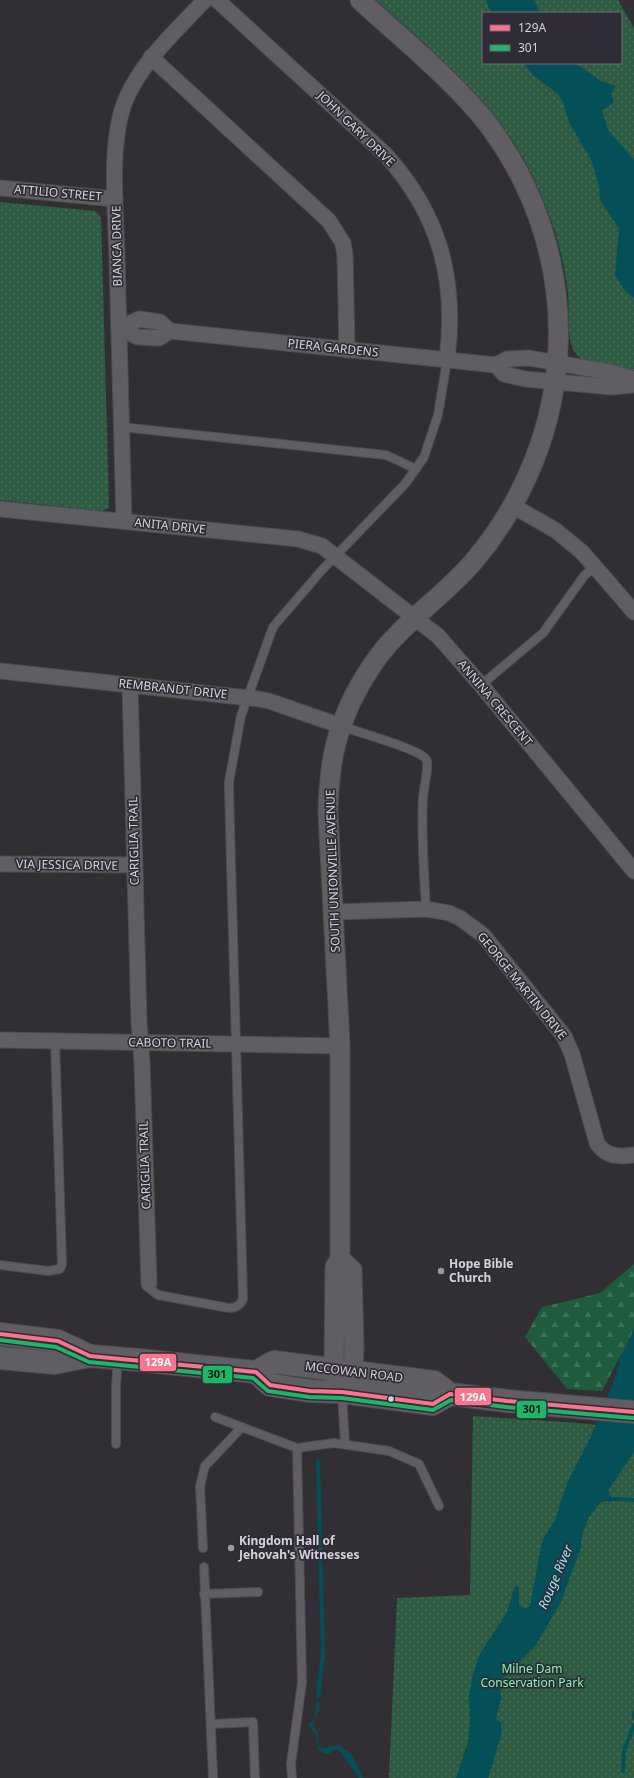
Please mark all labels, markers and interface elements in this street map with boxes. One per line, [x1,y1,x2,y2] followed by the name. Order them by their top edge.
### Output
[482,12,622,64] legend
[518,19,547,36] text: 129A
[518,39,539,56] text: 301
[313,86,399,170] street label: JOHN GARY DRIVE
[13,180,103,205] street label: ATTILIO STREET
[107,205,126,287] street label: BIANCA DRIVE
[287,334,380,361] street label: PIERA GARDENS
[134,513,207,538] street label: ANITA DRIVE
[454,656,537,750] street label: ANNINA CRESCENT
[118,674,228,703] street label: REMBRANDT DRIVE
[321,789,344,953] street label: SOUTH UNIONVILLE AVENUE
[124,796,143,886] street label: CARIGLIA TRAIL
[16,855,118,874] street label: VIA JESSICA DRIVE
[474,928,571,1043] street label: GEORGE MARTIN DRIVE
[128,1033,212,1052] street label: CABOTO TRAIL
[134,1120,155,1210] street label: CARIGLIA TRAIL
[449,1255,513,1286] place label: Hope Bible Church
[436,1266,446,1276] marker: Hope Bible Church
[139,1353,177,1372] line badge: 129A
[145,1354,172,1369] text: 129A
[304,1357,404,1386] street label: MCCOWAN ROAD
[202,1365,233,1384] line badge: 301
[208,1366,226,1381] text: 301
[454,1387,492,1406] line badge: 129A
[460,1389,487,1404] text: 129A
[386,1394,396,1404] unlabelled marker
[516,1400,547,1419] line badge: 301
[523,1401,541,1416] text: 301
[238,1532,360,1563] place label: Kingdom Hall of Jehovah's Witnesses
[533,1541,577,1612] water label: Rouge River
[226,1543,236,1553] marker: Kingdom Hall of Jehovah's Witnesses
[480,1660,584,1691] park label: Milne Dam Conservation Park

